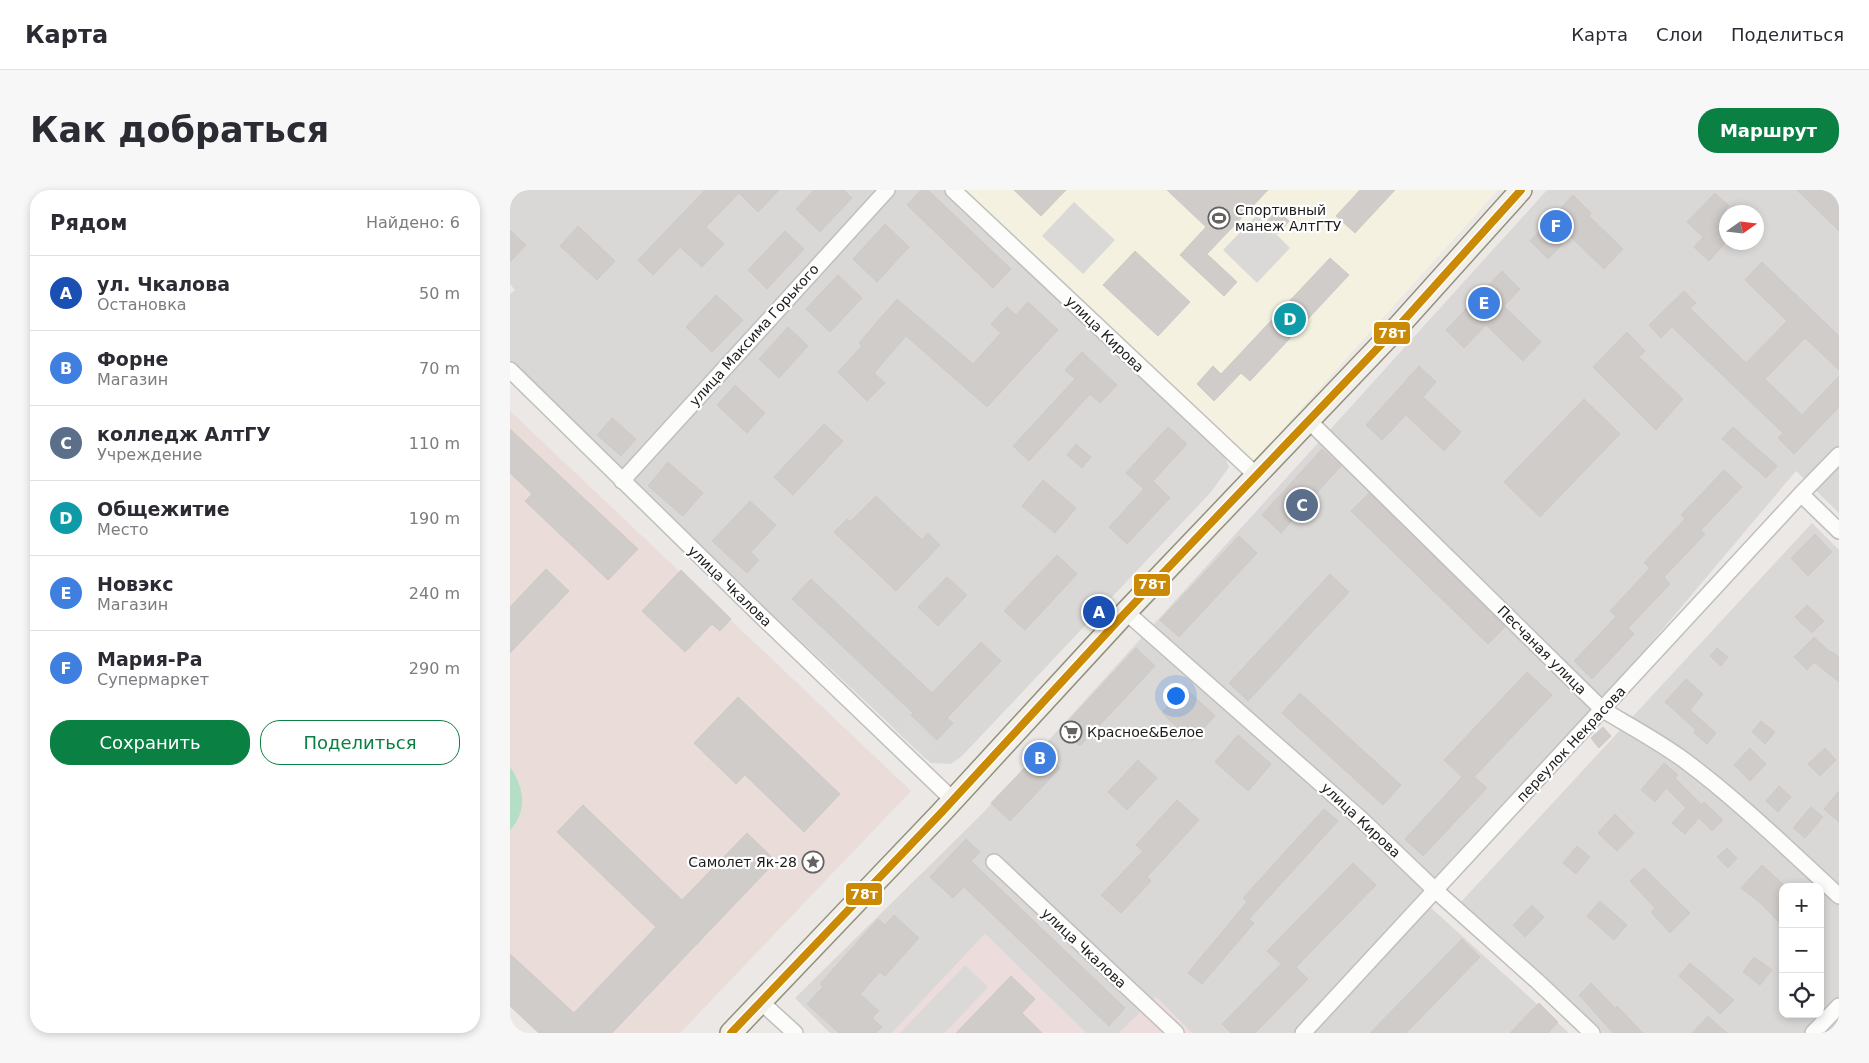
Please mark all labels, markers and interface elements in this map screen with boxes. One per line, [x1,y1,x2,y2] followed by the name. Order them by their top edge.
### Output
[25,21,108,49] text: Карта
[1571,24,1628,45] text: Карта
[1656,24,1703,45] text: Слои
[1731,24,1844,45] text: Поделиться
[1698,108,1839,153] button: Маршрут
[30,110,329,150] text: Как добраться
[1235,202,1342,234] place label: Спортивный манеж АлтГТУ
[1719,205,1764,250] north arrow
[1207,206,1231,230] sports icon: Спортивный манеж АлтГТУ
[1540,207,1572,245] pin: F
[50,211,127,235] text: Рядом
[366,213,460,232] text: Найдено: 6
[686,261,822,409] street label: улица Максима Горького
[97,273,230,295] text: ул. Чкалова
[60,284,72,303] text: A
[419,284,460,303] text: 50 m
[1468,284,1500,322] pin: E
[1063,293,1147,375] street label: улица Кирова
[97,295,187,314] text: Остановка
[1274,300,1306,338] pin: D
[1373,321,1411,345] line badge: 78т
[1378,325,1407,341] text: 78т
[97,348,169,370] text: Форне
[60,359,72,378] text: B
[419,359,460,378] text: 70 m
[97,370,168,389] text: Магазин
[97,423,271,445] text: колледж АлтГУ
[60,434,72,453] text: C
[409,434,460,453] text: 110 m
[97,445,202,464] text: Учреждение
[1286,486,1318,524] pin: C
[97,498,230,520] text: Общежитие
[59,509,73,528] text: D
[409,509,460,528] text: 190 m
[97,520,149,539] text: Место
[685,542,775,630] street label: улица Чкалова
[97,573,173,595] text: Новэкс
[1133,573,1171,597] line badge: 78т
[1138,576,1167,592] text: 78т
[61,584,71,603] text: E
[409,584,460,603] text: 240 m
[1083,593,1115,631] pin: A
[97,595,168,614] text: Магазин
[1494,602,1590,698] street label: Песчаная улица
[97,648,202,670] text: Мария-Ра
[61,659,71,678] text: F
[409,659,460,678] text: 290 m
[97,670,209,689] text: Супермаркет
[1163,683,1189,709] your location
[1513,683,1629,805] street label: переулок Некрасова
[50,720,250,765] button: Сохранить
[260,720,460,765] button: Поделиться
[1059,720,1083,744] supermarket icon: Красное&Белое
[1087,724,1204,740] place label: Красное&Белое
[1024,739,1056,777] pin: B
[1318,779,1404,861] street label: улица Кирова
[801,850,825,874] place icon: Самолет Як-28
[688,854,797,870] place label: Самолет Як-28
[845,882,883,906] line badge: 78т
[1779,883,1824,1018] map controls
[1779,883,1824,928] button: +
[850,886,879,902] text: 78т
[1038,905,1130,991] street label: улица Чкалова
[1779,928,1824,973] button: −
[1779,973,1824,1018] button: locate

